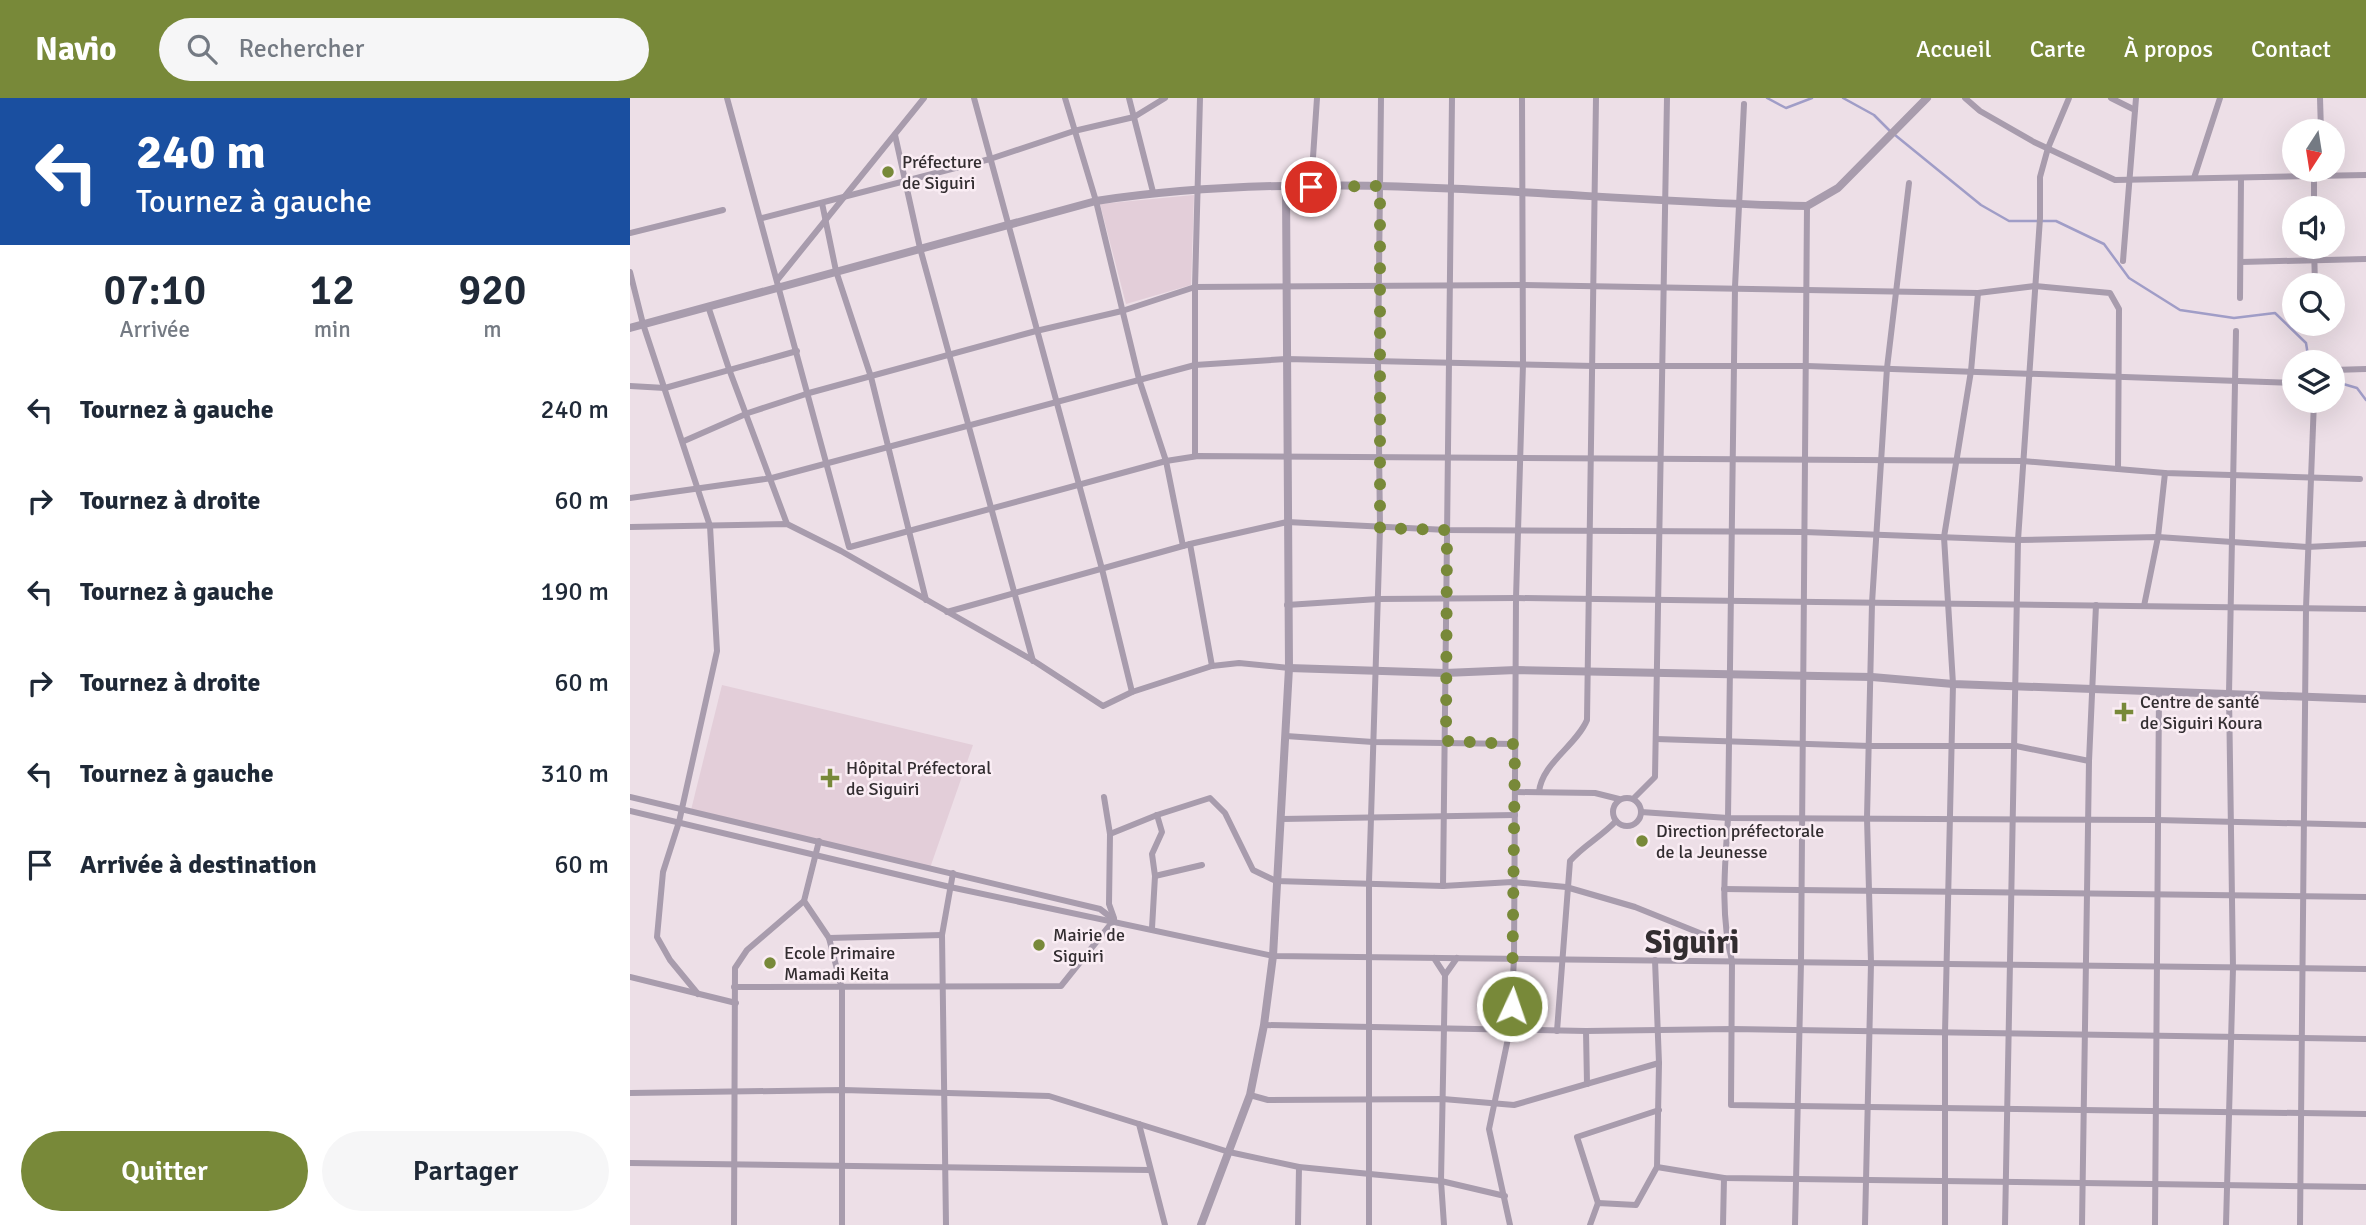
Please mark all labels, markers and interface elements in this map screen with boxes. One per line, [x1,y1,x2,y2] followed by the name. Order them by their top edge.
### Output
[159,18,649,81] search box
[35,29,117,70] text: Navio
[183,30,221,68] icon: search
[239,33,364,65] text: Rechercher
[1916,34,1992,64] text: Accueil
[2030,34,2086,64] text: Carte
[2124,34,2213,64] text: À propos
[2251,34,2331,64] text: Contact
[2282,119,2345,182] north arrow
[2282,119,2345,413] map controls
[136,122,266,182] text: 240 m
[21,126,112,217] icon: left
[902,151,982,194] place label: Préfecture de Siguiri
[1281,157,1341,217] pin
[880,164,896,180] marker: Préfecture de Siguiri
[1292,168,1330,206] icon: arrive
[136,182,372,221] text: Tournez à gauche
[2282,196,2345,259] button: sound
[104,265,206,316] text: 07:10
[310,265,355,316] text: 12
[458,265,527,316] text: 920
[2282,273,2345,336] button: search
[120,315,190,344] text: Arrivée
[314,315,351,344] text: min
[483,315,502,344] text: m
[2282,350,2345,413] button: layers
[21,391,59,429] icon: left
[80,394,274,426] text: Tournez à gauche
[540,394,609,426] text: 240 m
[21,482,59,520] icon: right
[80,485,260,517] text: Tournez à droite
[554,485,609,517] text: 60 m
[21,573,59,611] icon: left
[80,576,274,608] text: Tournez à gauche
[540,576,609,608] text: 190 m
[21,664,59,702] icon: right
[80,667,260,699] text: Tournez à droite
[554,667,609,699] text: 60 m
[2140,691,2263,734] place label: Centre de santé de Siguiri Koura
[2114,702,2134,722] marker: Centre de santé de Siguiri Koura
[21,755,59,793] icon: left
[846,757,991,800] place label: Hôpital Préfectoral de Siguiri
[80,758,274,790] text: Tournez à gauche
[540,758,609,790] text: 310 m
[820,768,840,788] marker: Hôpital Préfectoral de Siguiri
[1656,820,1824,863] place label: Direction préfectorale de la Jeunesse
[1634,833,1650,849] marker: Direction préfectorale de la Jeunesse
[21,846,59,884] icon: arrive
[80,849,317,881] text: Arrivée à destination
[554,849,609,881] text: 60 m
[1645,923,1739,962] district label: Siguiri
[1053,924,1125,967] place label: Mairie de Siguiri
[1031,937,1047,953] marker: Mairie de Siguiri
[784,942,895,985] place label: Ecole Primaire Mamadi Keita
[762,955,778,971] marker: Ecole Primaire Mamadi Keita
[1475,969,1549,1043] position arrow
[21,1131,308,1211] button: Quitter
[322,1131,609,1211] button: Partager

